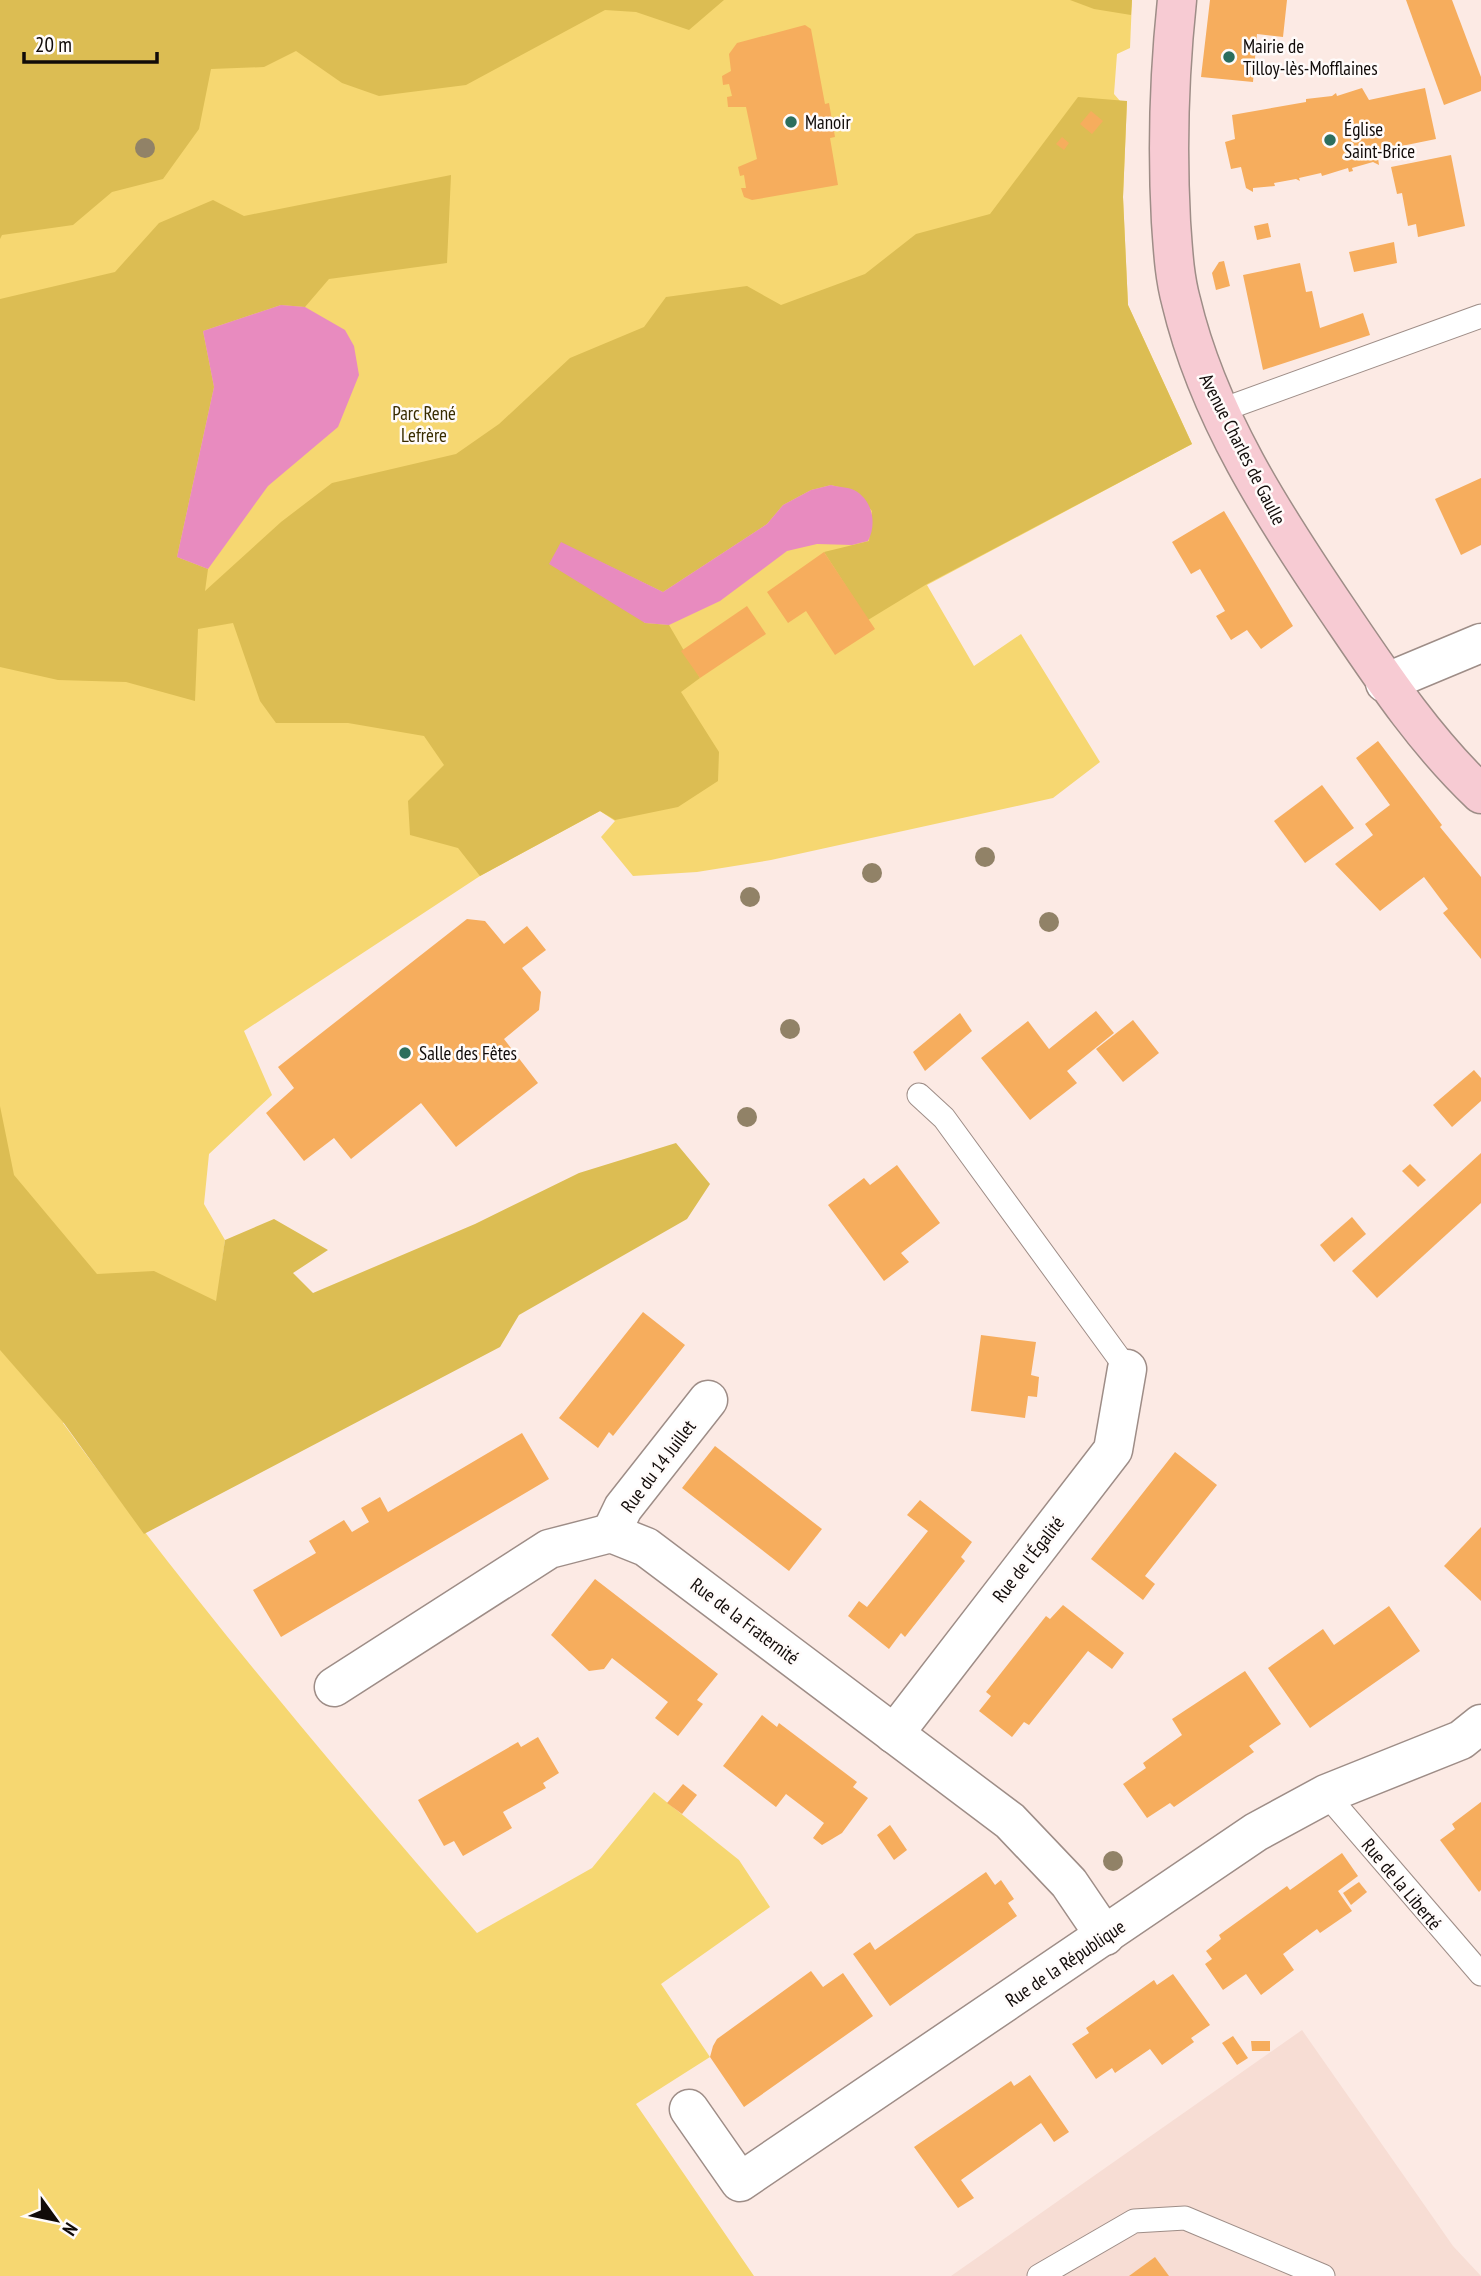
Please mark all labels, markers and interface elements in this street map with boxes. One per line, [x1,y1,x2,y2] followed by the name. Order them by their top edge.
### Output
[24,21,158,65] scale bar
[35,31,72,58] text: 20 m
[1243,34,1378,80] place label: Mairie de Tilloy-lès-Mofflaines
[1221,49,1237,65] marker: Mairie de Tilloy-lès-Mofflaines
[805,110,851,134] place label: Manoir
[783,114,799,130] marker: Manoir
[1344,117,1415,163] place label: Église Saint-Brice
[1322,132,1338,148] marker: Église Saint-Brice
[1194,369,1292,529] street label: Avenue Charles de Gaulle
[392,401,456,447] park label: Parc René Lefrère
[419,1041,517,1065] place label: Salle des Fêtes
[397,1045,413,1061] marker: Salle des Fêtes
[615,1414,701,1517] street label: Rue du 14 Juillet
[987,1511,1069,1607] street label: Rue de l'Égalité
[686,1572,804,1670] street label: Rue de la Fraternité
[1357,1833,1447,1935] street label: Rue de la Liberté
[1001,1914,1130,2012] street label: Rue de la République
[21,2185,91,2255] north arrow
[57,2218,83,2240] text: N

